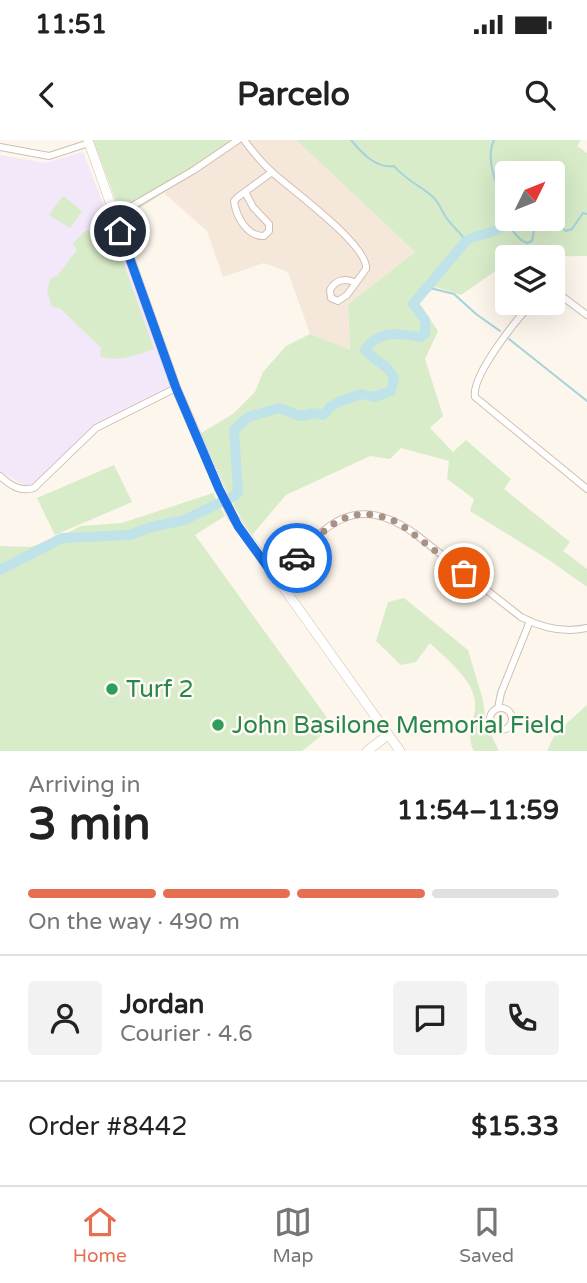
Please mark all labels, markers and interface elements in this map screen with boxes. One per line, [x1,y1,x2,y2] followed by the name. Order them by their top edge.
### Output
[35,9,107,40] text: 11:51
[28,76,66,114] icon: back
[237,76,350,114] text: Parcelo
[521,76,559,114] icon: search
[495,161,565,231] north arrow
[495,161,565,315] map controls
[90,201,150,261] pin
[101,212,139,250] icon: home
[495,245,565,315] button: layers
[262,523,332,593] courier
[278,539,316,577] icon: car
[434,543,494,603] pin
[445,554,483,592] icon: bag
[126,675,193,704] place label: Turf 2
[104,681,120,697] marker: Turf 2
[232,711,565,740] place label: John Basilone Memorial Field
[210,717,226,733] marker: John Basilone Memorial Field
[28,771,141,799] text: Arriving in
[397,795,559,826] text: 11:54–11:59
[28,797,151,852] text: 3 min
[28,908,240,936] text: On the way · 490 m
[28,981,102,1055] button: person
[393,981,467,1055] button: chat
[485,981,559,1055] button: phone
[120,989,204,1020] text: Jordan
[120,1020,253,1048] text: Courier · 4.6
[28,1111,188,1142] text: Order #8442
[471,1111,559,1142] text: $15.33
[73,1203,127,1267] tab: Home
[272,1203,313,1267] tab: Map
[459,1203,514,1267] tab: Saved

